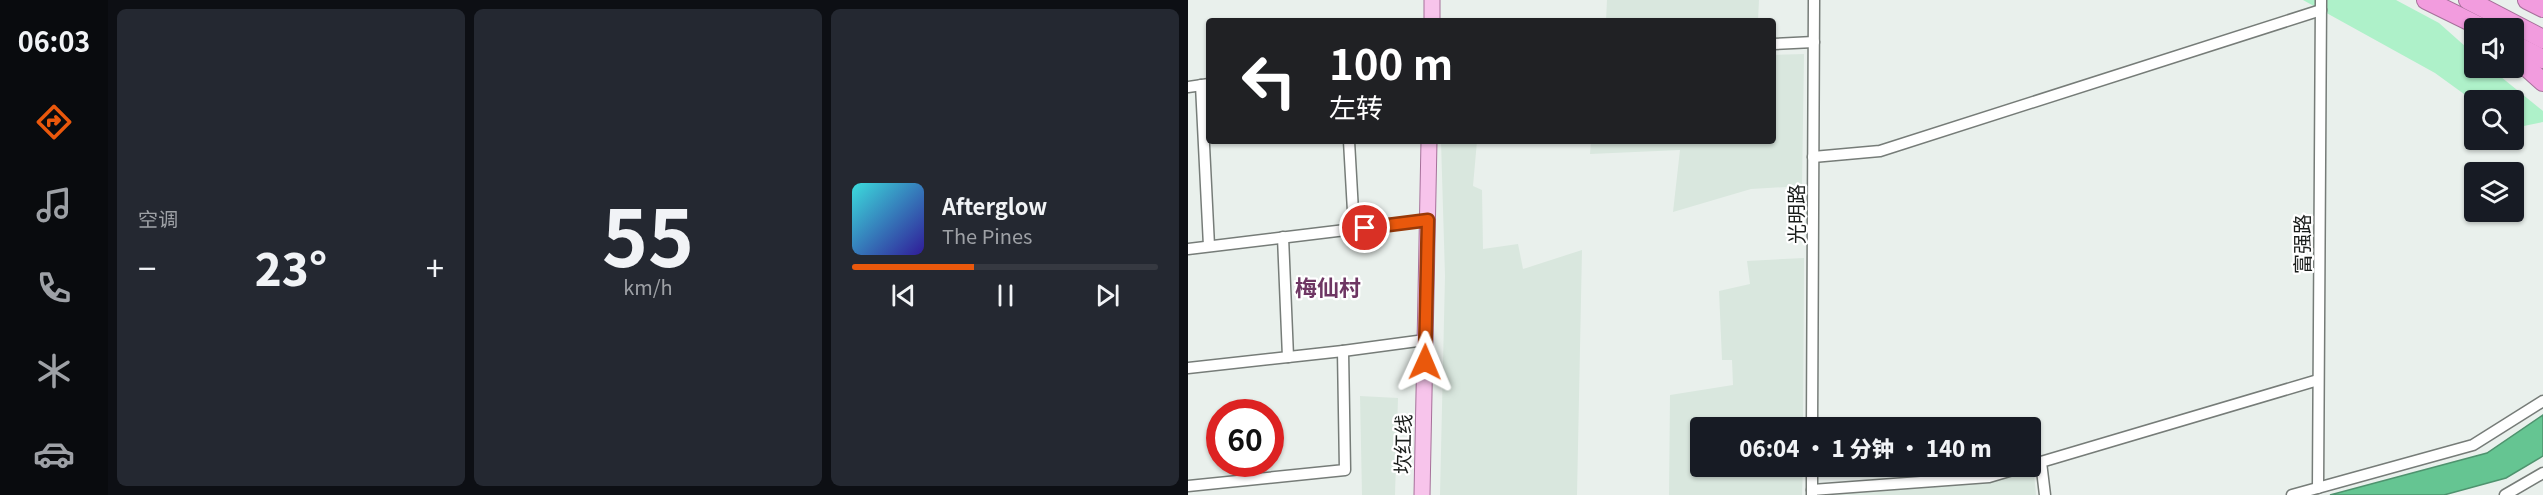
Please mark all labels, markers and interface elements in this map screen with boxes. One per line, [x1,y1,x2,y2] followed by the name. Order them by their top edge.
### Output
[2464,18,2524,222] map controls
[2464,18,2524,78] button: sound
[18,21,90,60] text: 06:03
[1329,31,1453,92] text: 100 m
[1230,42,1308,120] icon: left
[1329,87,1383,126] text: 左转
[2464,90,2524,150] button: search
[33,101,75,143] icon: directions
[2464,162,2524,222] button: layers
[602,177,694,289] text: 55
[33,184,75,226] icon: music
[1781,184,1810,244] street label: 光明路
[942,189,1047,221] text: Afterglow
[1339,202,1390,253] pin
[138,204,178,233] text: 空调
[1348,211,1381,244] icon: arrive
[2287,214,2316,274] street label: 富强路
[942,221,1032,250] text: The Pines
[255,234,327,299] text: 23°
[138,243,156,291] text: −
[426,243,444,291] text: +
[33,267,75,309] icon: phone
[1295,270,1361,302] district label: 梅仙村
[623,272,673,301] text: km/h
[887,279,920,312] icon: previous
[989,279,1022,312] icon: pause
[1091,279,1124,312] icon: next
[1393,330,1457,394] position arrow
[33,350,75,392] icon: climate
[1206,399,1284,477] speed limit sign: 60
[1387,414,1417,474] street label: 坎红线
[1739,431,1992,463] text: 06:04 · 1 分钟 · 140 m
[33,433,75,475] icon: car

